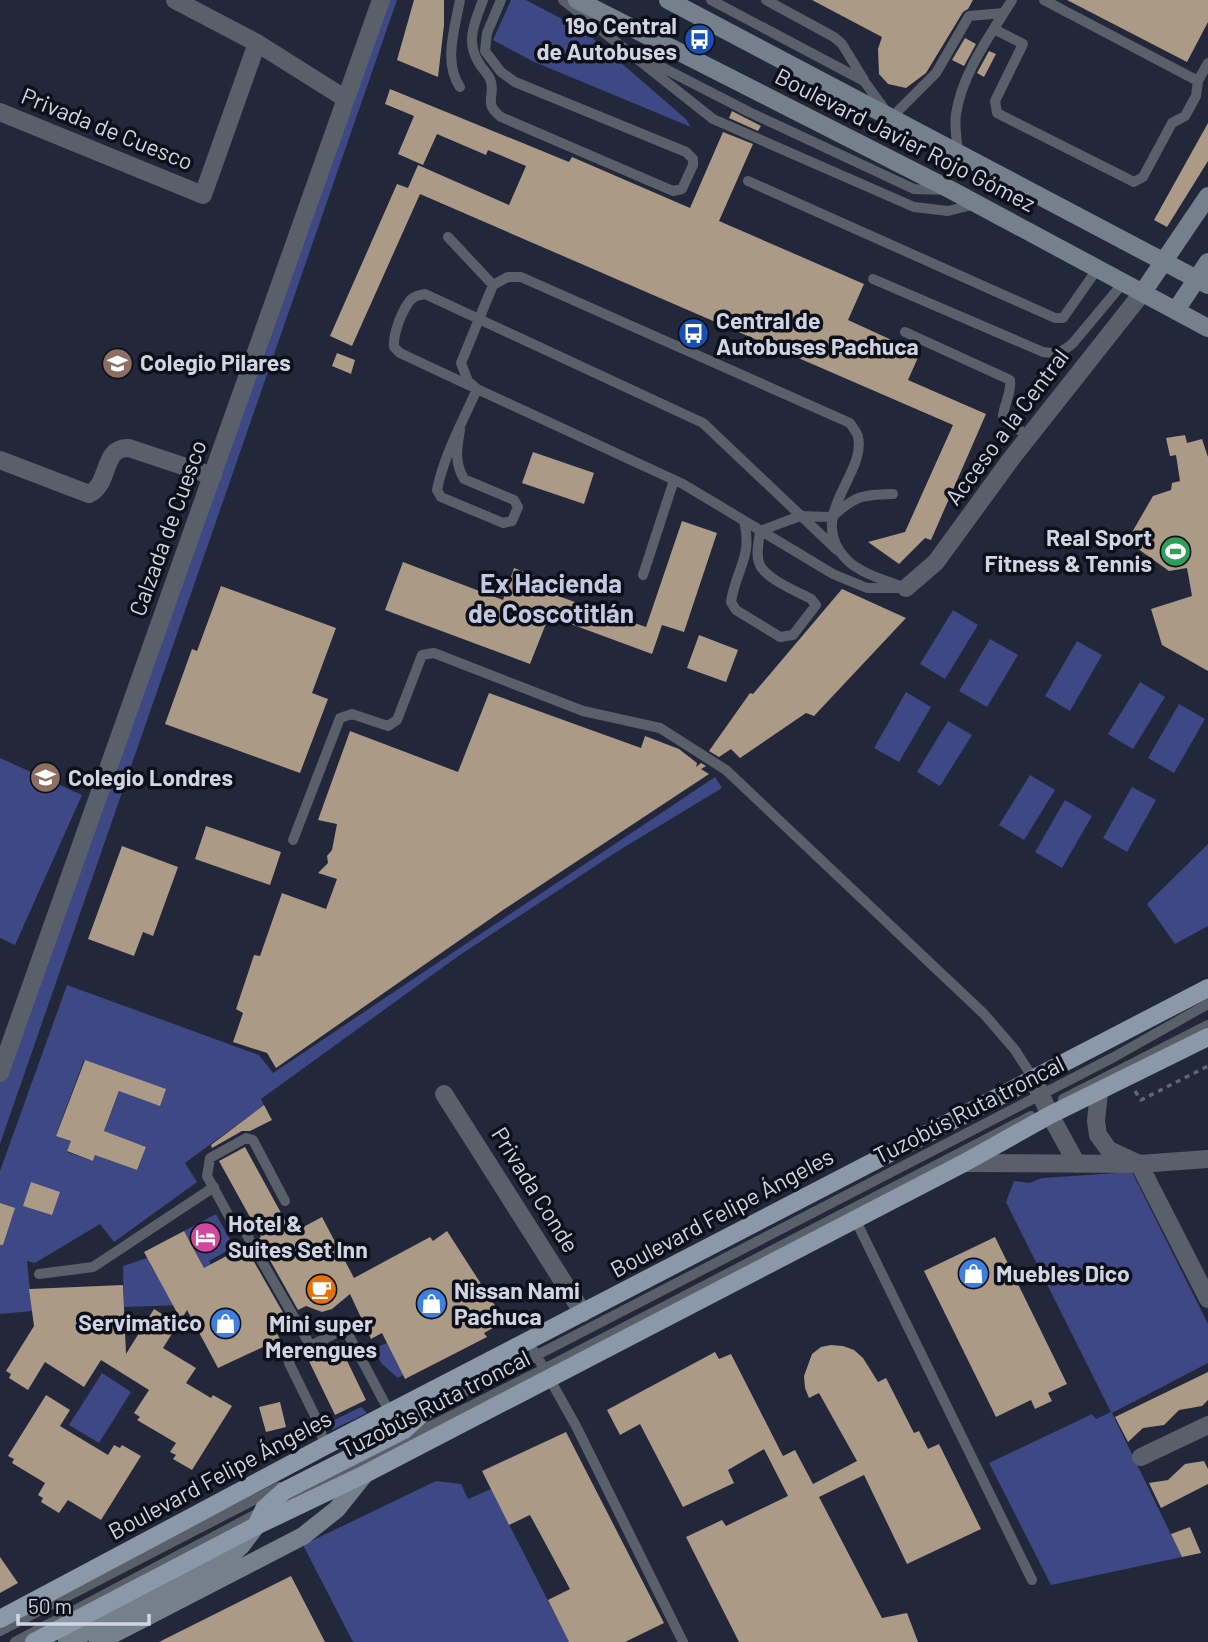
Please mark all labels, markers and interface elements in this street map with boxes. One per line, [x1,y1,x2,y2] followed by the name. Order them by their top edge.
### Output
[536,11,677,65] place label: 19o Central de Autobuses
[683,22,717,56] bus stop icon: 19o Central de Autobuses
[771,61,1040,217] street label: Boulevard Javier Rojo Gómez
[18,81,197,175] street label: Privada de Cuesco
[716,306,919,360] place label: Central de Autobuses Pachuca
[676,317,710,351] bus stop icon: Central de Autobuses Pachuca
[938,343,1074,510] street label: Acceso a la Central
[100,346,134,380] school or university icon: Colegio Pilares
[140,348,291,376] place label: Colegio Pilares
[122,436,212,619] street label: Calzada de Cuesco
[985,523,1152,577] place label: Real Sport Fitness & Tennis
[1158,534,1192,568] sports icon: Real Sport Fitness & Tennis
[468,567,634,628] district label: Ex Hacienda de Coscotitlán
[28,761,62,795] school or university icon: Colegio Londres
[68,763,233,791] place label: Colegio Londres
[869,1049,1068,1169] street label: Tuzobús Ruta troncal
[486,1122,586,1257] street label: Privada Conde
[605,1141,838,1283] street label: Boulevard Felipe Ángeles
[228,1209,368,1263] place label: Hotel & Suites Set Inn
[188,1220,222,1254] hotel icon: Hotel & Suites Set Inn
[956,1257,990,1291] shop icon: Muebles Dico
[996,1259,1130,1287] place label: Muebles Dico
[304,1273,338,1307] cafe icon: Mini super Merengues
[454,1276,580,1330] place label: Nissan Nami Pachuca
[414,1287,448,1321] shop icon: Nissan Nami Pachuca
[208,1306,242,1340] shop icon: Servimatico
[78,1308,202,1336] place label: Servimatico
[265,1309,377,1363] place label: Mini super Merengues
[335,1343,534,1463] street label: Tuzobús Ruta troncal
[103,1403,336,1545] street label: Boulevard Felipe Ángeles
[18,1582,149,1626] scale bar
[28,1593,72,1618] text: 50 m

